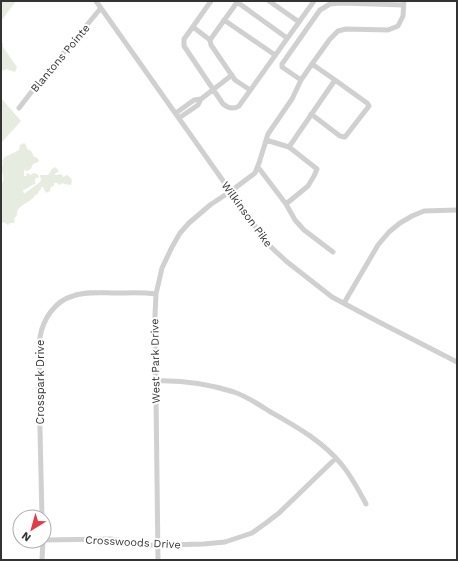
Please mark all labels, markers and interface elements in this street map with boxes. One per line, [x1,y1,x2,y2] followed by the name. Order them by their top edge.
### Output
[28,22,93,95] street label: Blantons Pointe
[218,179,275,250] street label: Wilkinson Pike
[148,318,163,404] street label: West Park Drive
[34,340,47,424] street label: Crosspark Drive
[12,509,52,549] north arrow
[19,529,33,544] text: N
[85,534,181,551] street label: Crosswoods Drive

